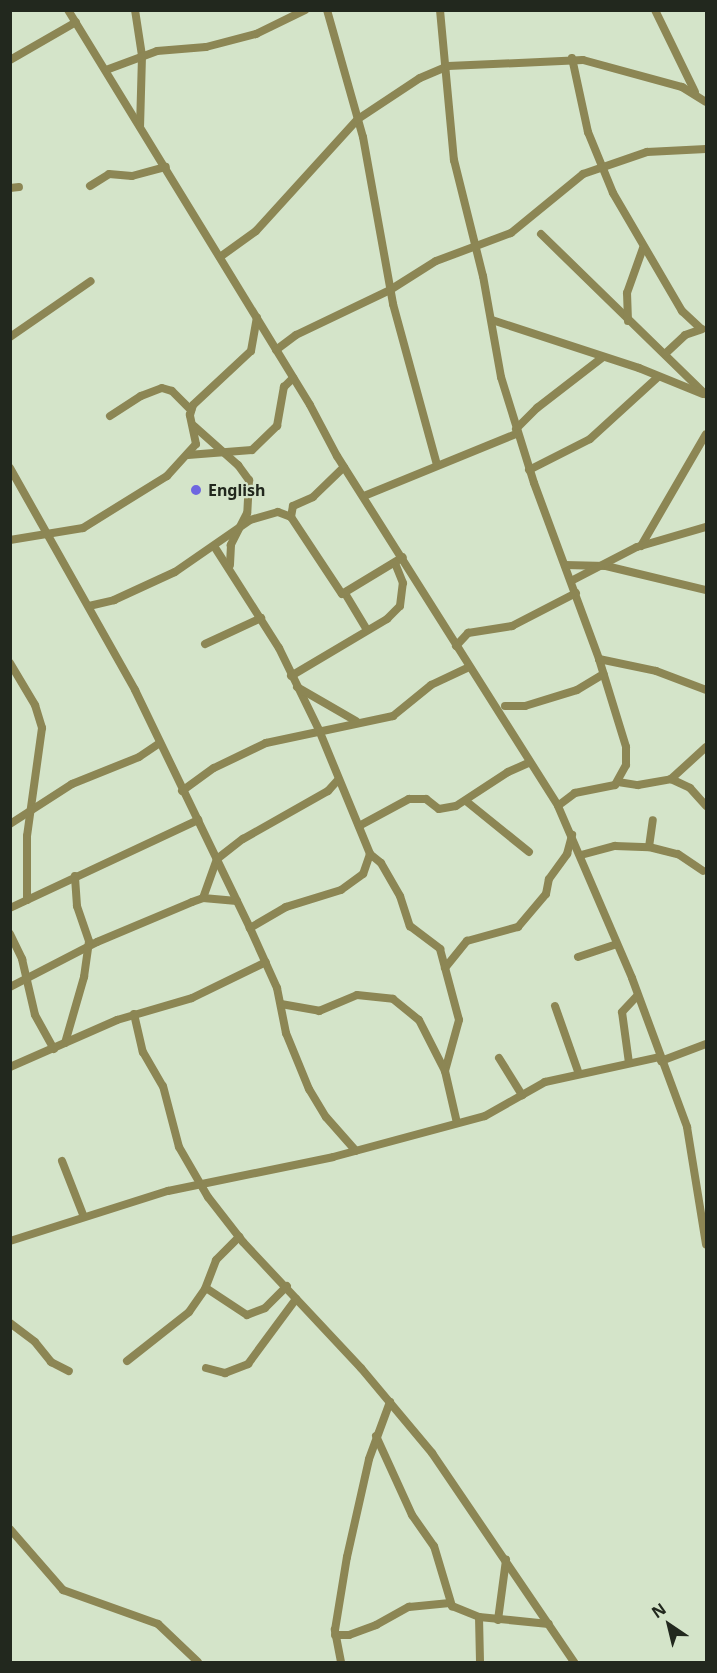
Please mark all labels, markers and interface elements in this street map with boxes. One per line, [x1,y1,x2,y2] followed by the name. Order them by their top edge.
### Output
[208,480,265,500] place label: English
[189,483,203,497] marker: English
[639,1595,699,1655] north arrow
[647,1598,670,1623] text: N

